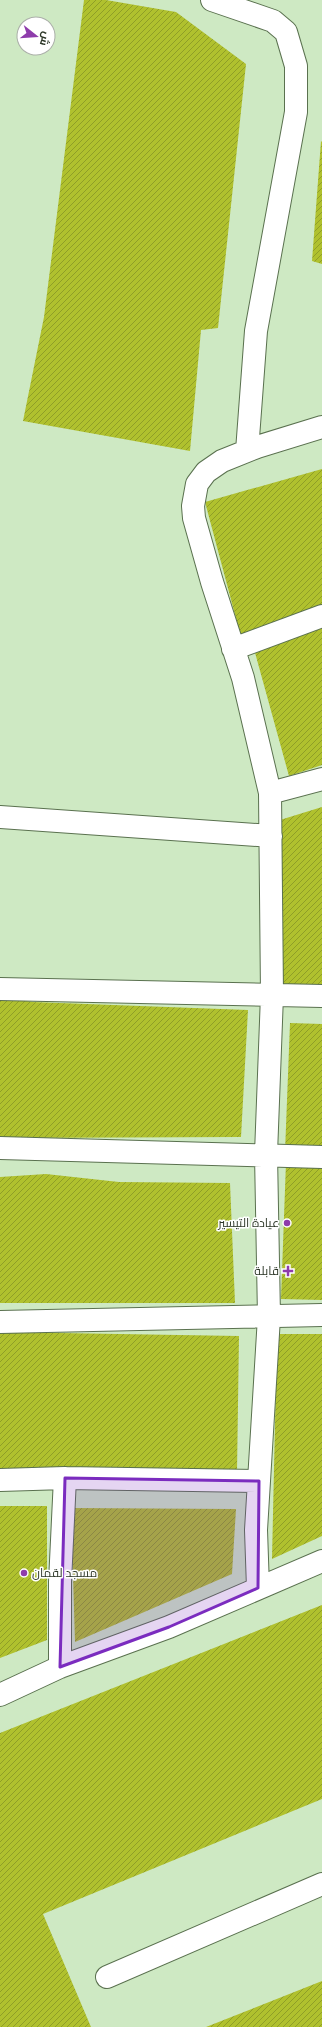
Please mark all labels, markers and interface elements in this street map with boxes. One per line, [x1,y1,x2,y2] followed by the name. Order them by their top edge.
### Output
[16,16,56,56] north arrow
[37,30,53,47] text: ش
[217,1216,279,1230] place label: عيادة التيسير
[282,1218,292,1228] marker: عيادة التيسير
[254,1264,279,1278] place label: قابلة
[282,1265,294,1277] marker: قابلة
[32,1566,97,1580] place label: مسجد لقمان
[19,1568,29,1578] marker: مسجد لقمان

